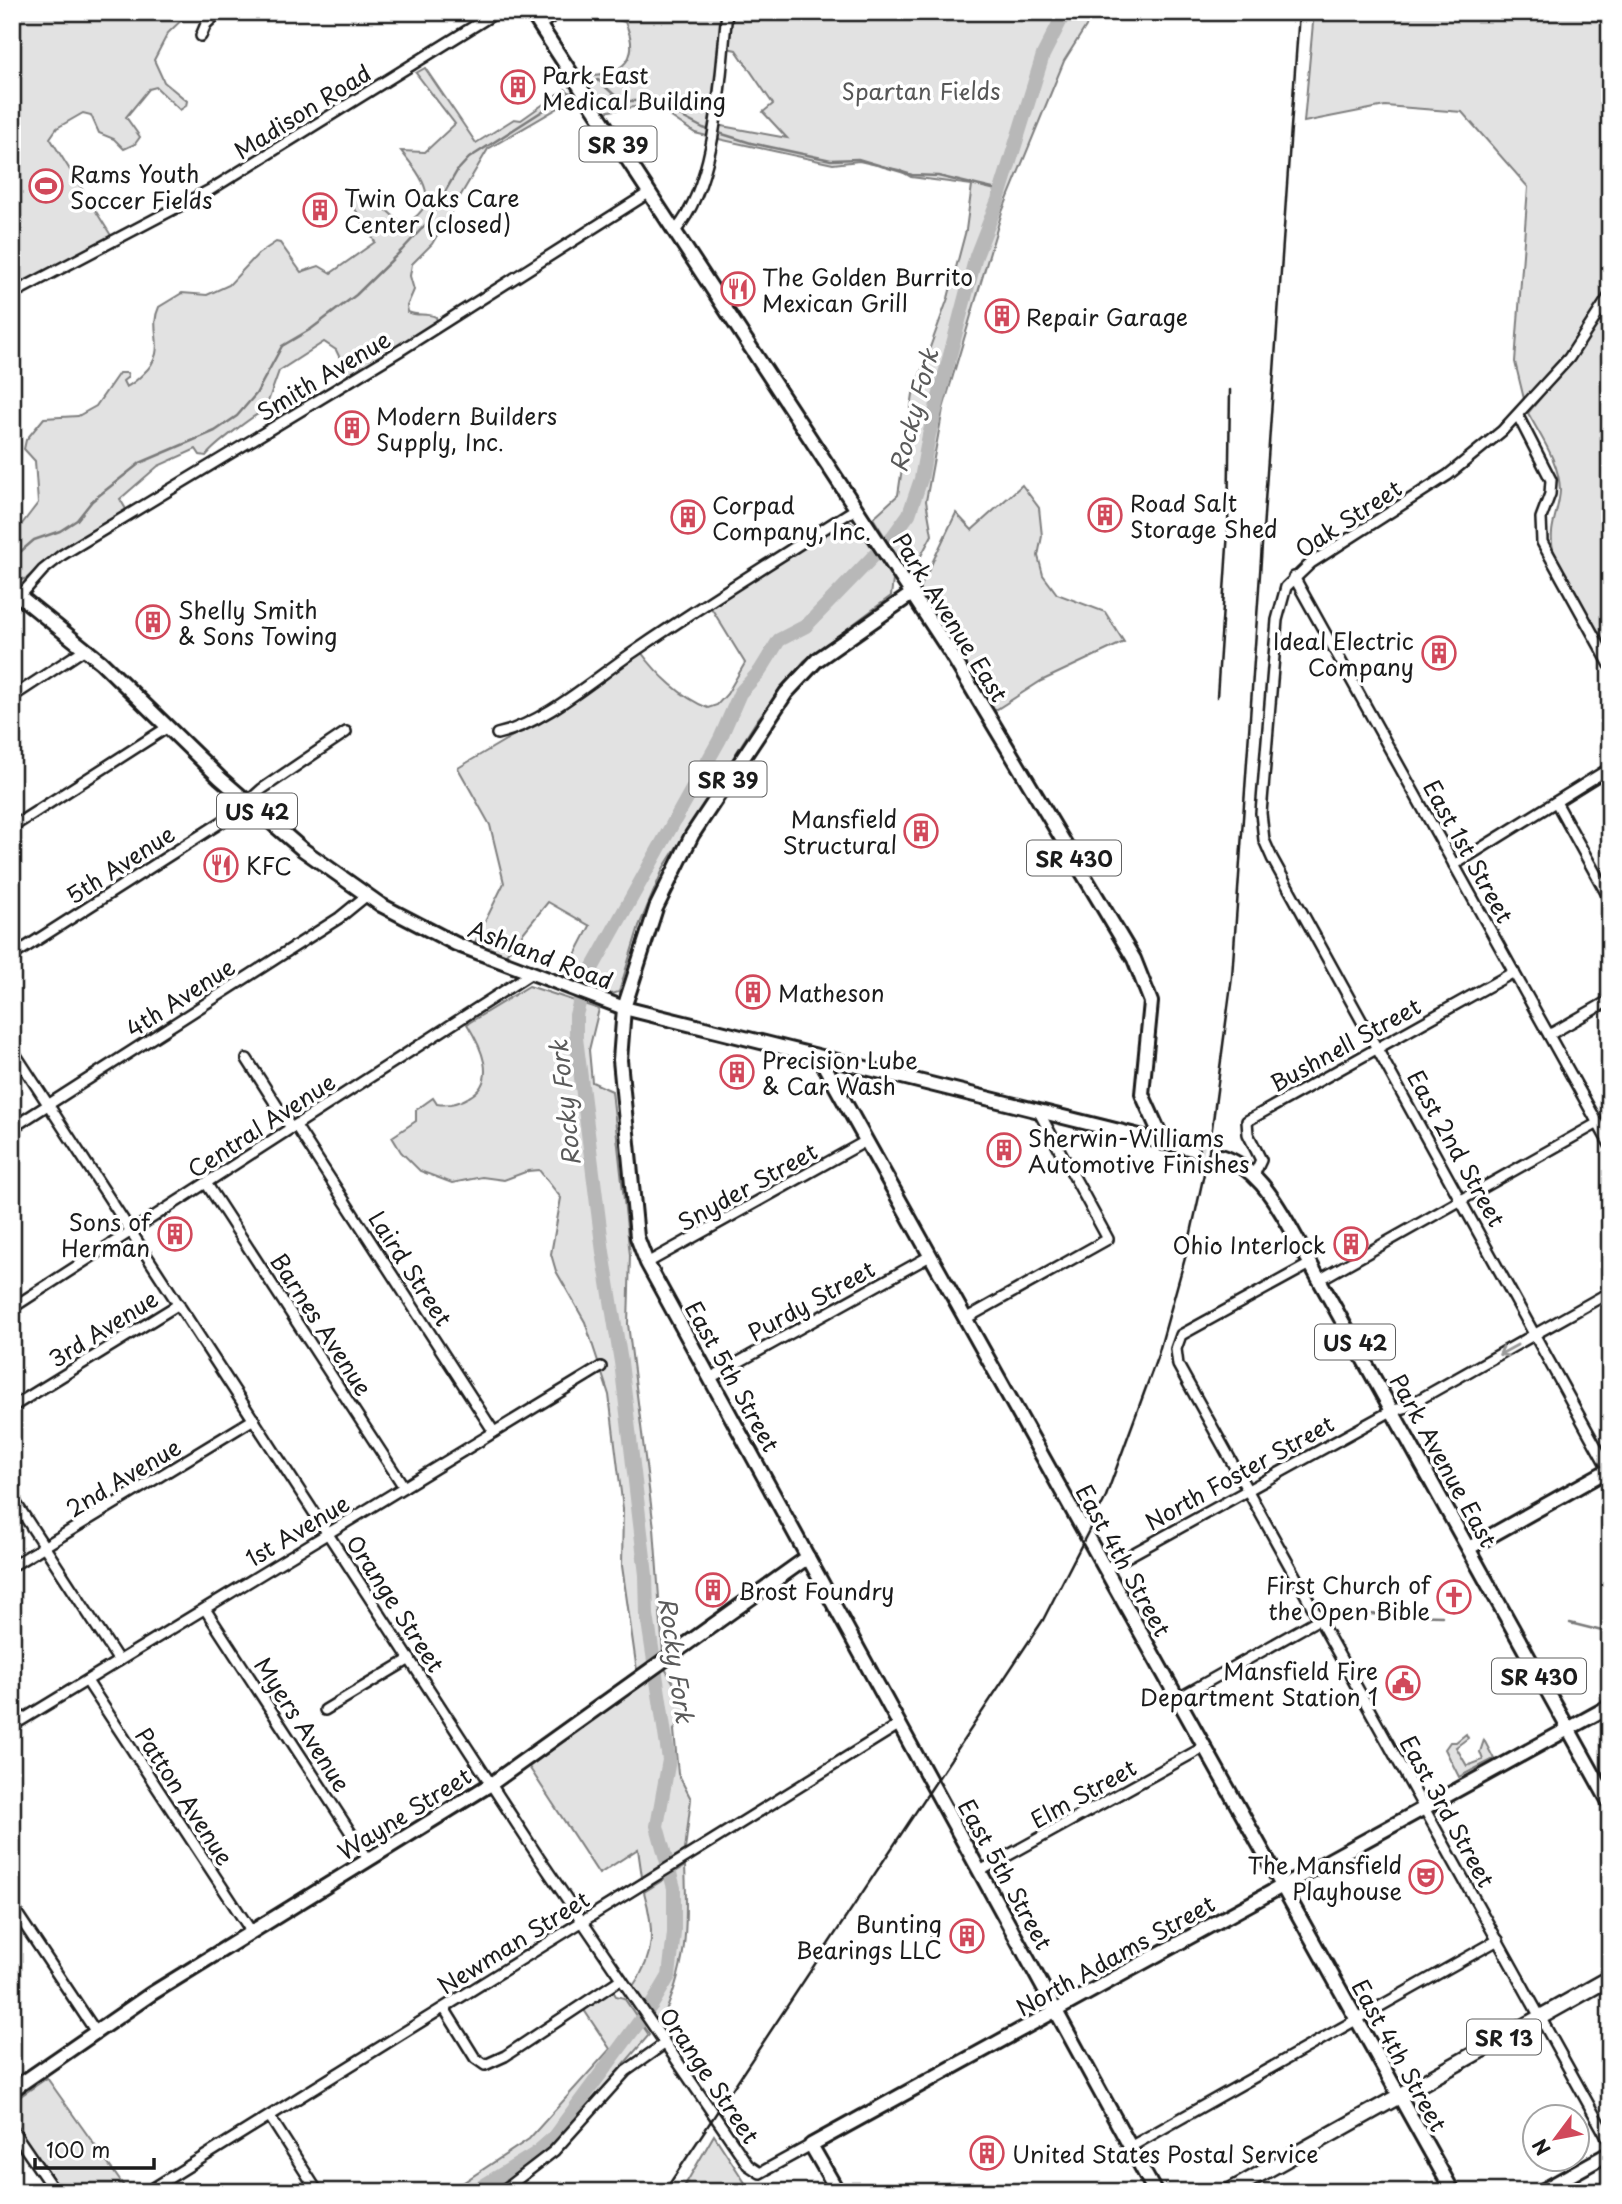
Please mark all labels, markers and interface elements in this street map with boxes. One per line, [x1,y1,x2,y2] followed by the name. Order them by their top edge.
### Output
[227,55,377,167] street label: Madison Road
[542,57,726,118] place label: Park East Medical Building
[499,68,537,106] building icon: Park East Medical Building
[841,73,1001,108] park label: Spartan Fields
[580,127,656,162] road number: SR 39
[70,156,213,217] place label: Rams Youth Soccer Fields
[27,167,65,205] sports icon: Rams Youth Soccer Fields
[344,180,520,241] place label: Twin Oaks Care Center (closed)
[301,191,339,229] building icon: Twin Oaks Care Center (closed)
[762,259,973,320] place label: The Golden Burrito Mexican Grill
[719,270,757,308] restaurant icon: The Golden Burrito Mexican Grill
[983,297,1021,335] building icon: Repair Garage
[1026,299,1188,334] place label: Repair Garage
[249,321,397,429] street label: Smith Avenue
[879,343,947,476] water label: Rocky Fork
[376,398,557,459] place label: Modern Builders Supply, Inc.
[333,409,371,447] building icon: Modern Builders Supply, Inc.
[1288,470,1408,566] street label: Oak Street
[1130,485,1277,546] place label: Road Salt Storage Shed
[712,487,871,548] place label: Corpad Company, Inc.
[1086,496,1124,534] building icon: Road Salt Storage Shed
[669,498,707,536] building icon: Corpad Company, Inc.
[885,526,1017,708] street label: Park Avenue East
[178,592,338,653] place label: Shelly Smith & Sons Towing
[134,603,172,641] building icon: Shelly Smith & Sons Towing
[1273,623,1414,684] place label: Ideal Electric Company
[1420,634,1458,672] building icon: Ideal Electric Company
[690,762,766,796] road number: SR 39
[1415,773,1523,929] street label: East 1st Street
[217,794,297,828] road number: US 42
[782,801,897,862] place label: Mansfield Structural
[902,812,940,850] building icon: Mansfield Structural
[59,816,181,912] street label: 5th Avenue
[1027,840,1121,876] road number: SR 430
[202,846,240,884] restaurant icon: KFC
[246,848,292,883] place label: KFC
[464,910,618,998] street label: Ashland Road
[119,949,241,1045] street label: 4th Avenue
[734,973,772,1011] building icon: Matheson
[778,975,885,1010] place label: Matheson
[1263,988,1427,1100] street label: Bushnell Street
[539,1037,588,1168] water label: Rocky Fork
[762,1042,918,1103] place label: Precision Lube & Car Wash
[718,1053,756,1091] building icon: Precision Lube & Car Wash
[1399,1063,1515,1233] street label: East 2nd Street
[180,1064,342,1186] street label: Central Avenue
[1028,1120,1250,1181] place label: Sherwin-Williams Automotive Finishes
[985,1131,1023,1169] building icon: Sherwin-Williams Automotive Finishes
[671,1133,823,1239] street label: Snyder Street
[360,1203,462,1333] street label: Laird Street
[61,1204,152,1265] place label: Sons of Herman
[156,1215,194,1253] building icon: Sons of Herman
[1332,1225,1370,1263] building icon: Ohio Interlock
[1172,1227,1326,1262] place label: Ohio Interlock
[263,1246,381,1402] street label: Barnes Avenue
[741,1251,881,1349] street label: Purdy Street
[42,1281,164,1375] street label: 3rd Avenue
[677,1294,789,1458] street label: East 5th Street
[1315,1324,1395,1360] road number: US 42
[1498,1344,1519,1357] one-way arrow
[1382,1367,1506,1553] street label: Park Avenue East
[1138,1406,1340,1538] street label: North Foster Street
[59,1429,187,1525] street label: 2nd Avenue
[1068,1477,1180,1643] street label: East 4th Street
[238,1485,356,1575] street label: 1st Avenue
[338,1527,454,1679] street label: Orange Street
[1266,1567,1432,1628] place label: First Church of the Open Bible
[694,1571,732,1609] building icon: Brost Foundry
[738,1573,894,1608] place label: Brost Foundry
[1435,1578,1473,1616] church icon: First Church of the Open Bible
[650,1595,704,1726] water label: Rocky Fork
[246,1650,360,1798] street label: Myers Avenue
[1140,1653,1378,1714] place label: Mansfield Fire Department Station 1
[1492,1658,1586,1694] road number: SR 430
[1384,1664,1422,1702] public building icon: Mansfield Fire Department Station 1
[127,1720,243,1872] street label: Patton Avenue
[1392,1729,1504,1893] street label: East 3rd Street
[1024,1749,1142,1837] street label: Elm Street
[330,1758,478,1868] street label: Wayne Street
[950,1792,1062,1956] street label: East 5th Street
[1248,1847,1402,1908] place label: The Mansfield Playhouse
[1407,1858,1445,1896] theatre icon: The Mansfield Playhouse
[430,1881,596,2003] street label: Newman Street
[1009,1886,1221,2024] street label: North Adams Street
[796,1906,942,1967] place label: Bunting Bearings LLC
[948,1917,986,1955] building icon: Bunting Bearings LLC
[1344,1972,1456,2138] street label: East 4th Street
[651,2000,769,2150] street label: Orange Street
[1467,2020,1541,2054] road number: SR 13
[1520,2102,1590,2172] north arrow
[35,2127,154,2171] scale bar
[46,2133,110,2165] text: 100 m
[968,2134,1006,2172] building icon: United States Postal Service
[1525,2134,1557,2161] text: N
[1012,2136,1318,2171] place label: United States Postal Service

